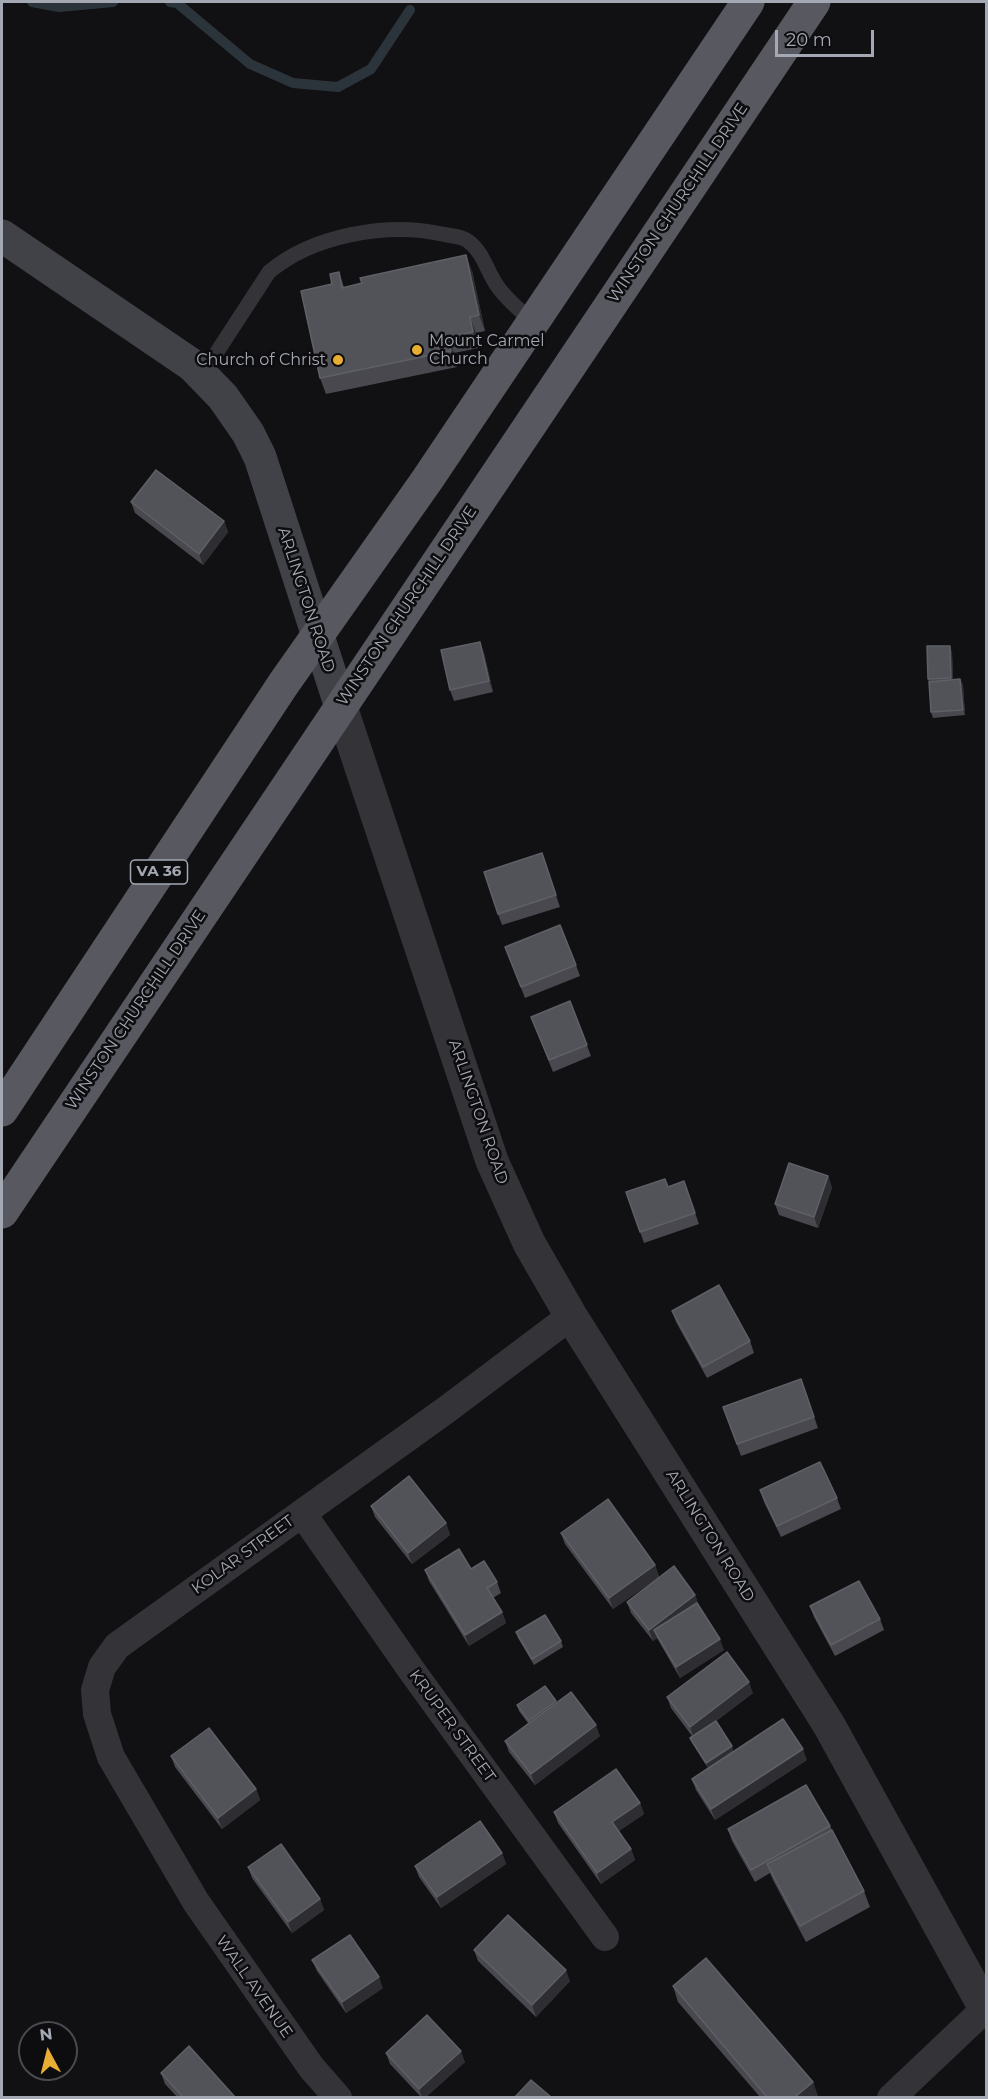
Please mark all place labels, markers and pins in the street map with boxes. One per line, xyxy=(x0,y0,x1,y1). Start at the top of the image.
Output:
place label: Mount Carmel Church xyxy=(429,331,544,369)
marker: Mount Carmel Church xyxy=(410,343,424,357)
place label: Church of Christ xyxy=(196,350,326,370)
marker: Church of Christ xyxy=(331,353,345,367)

